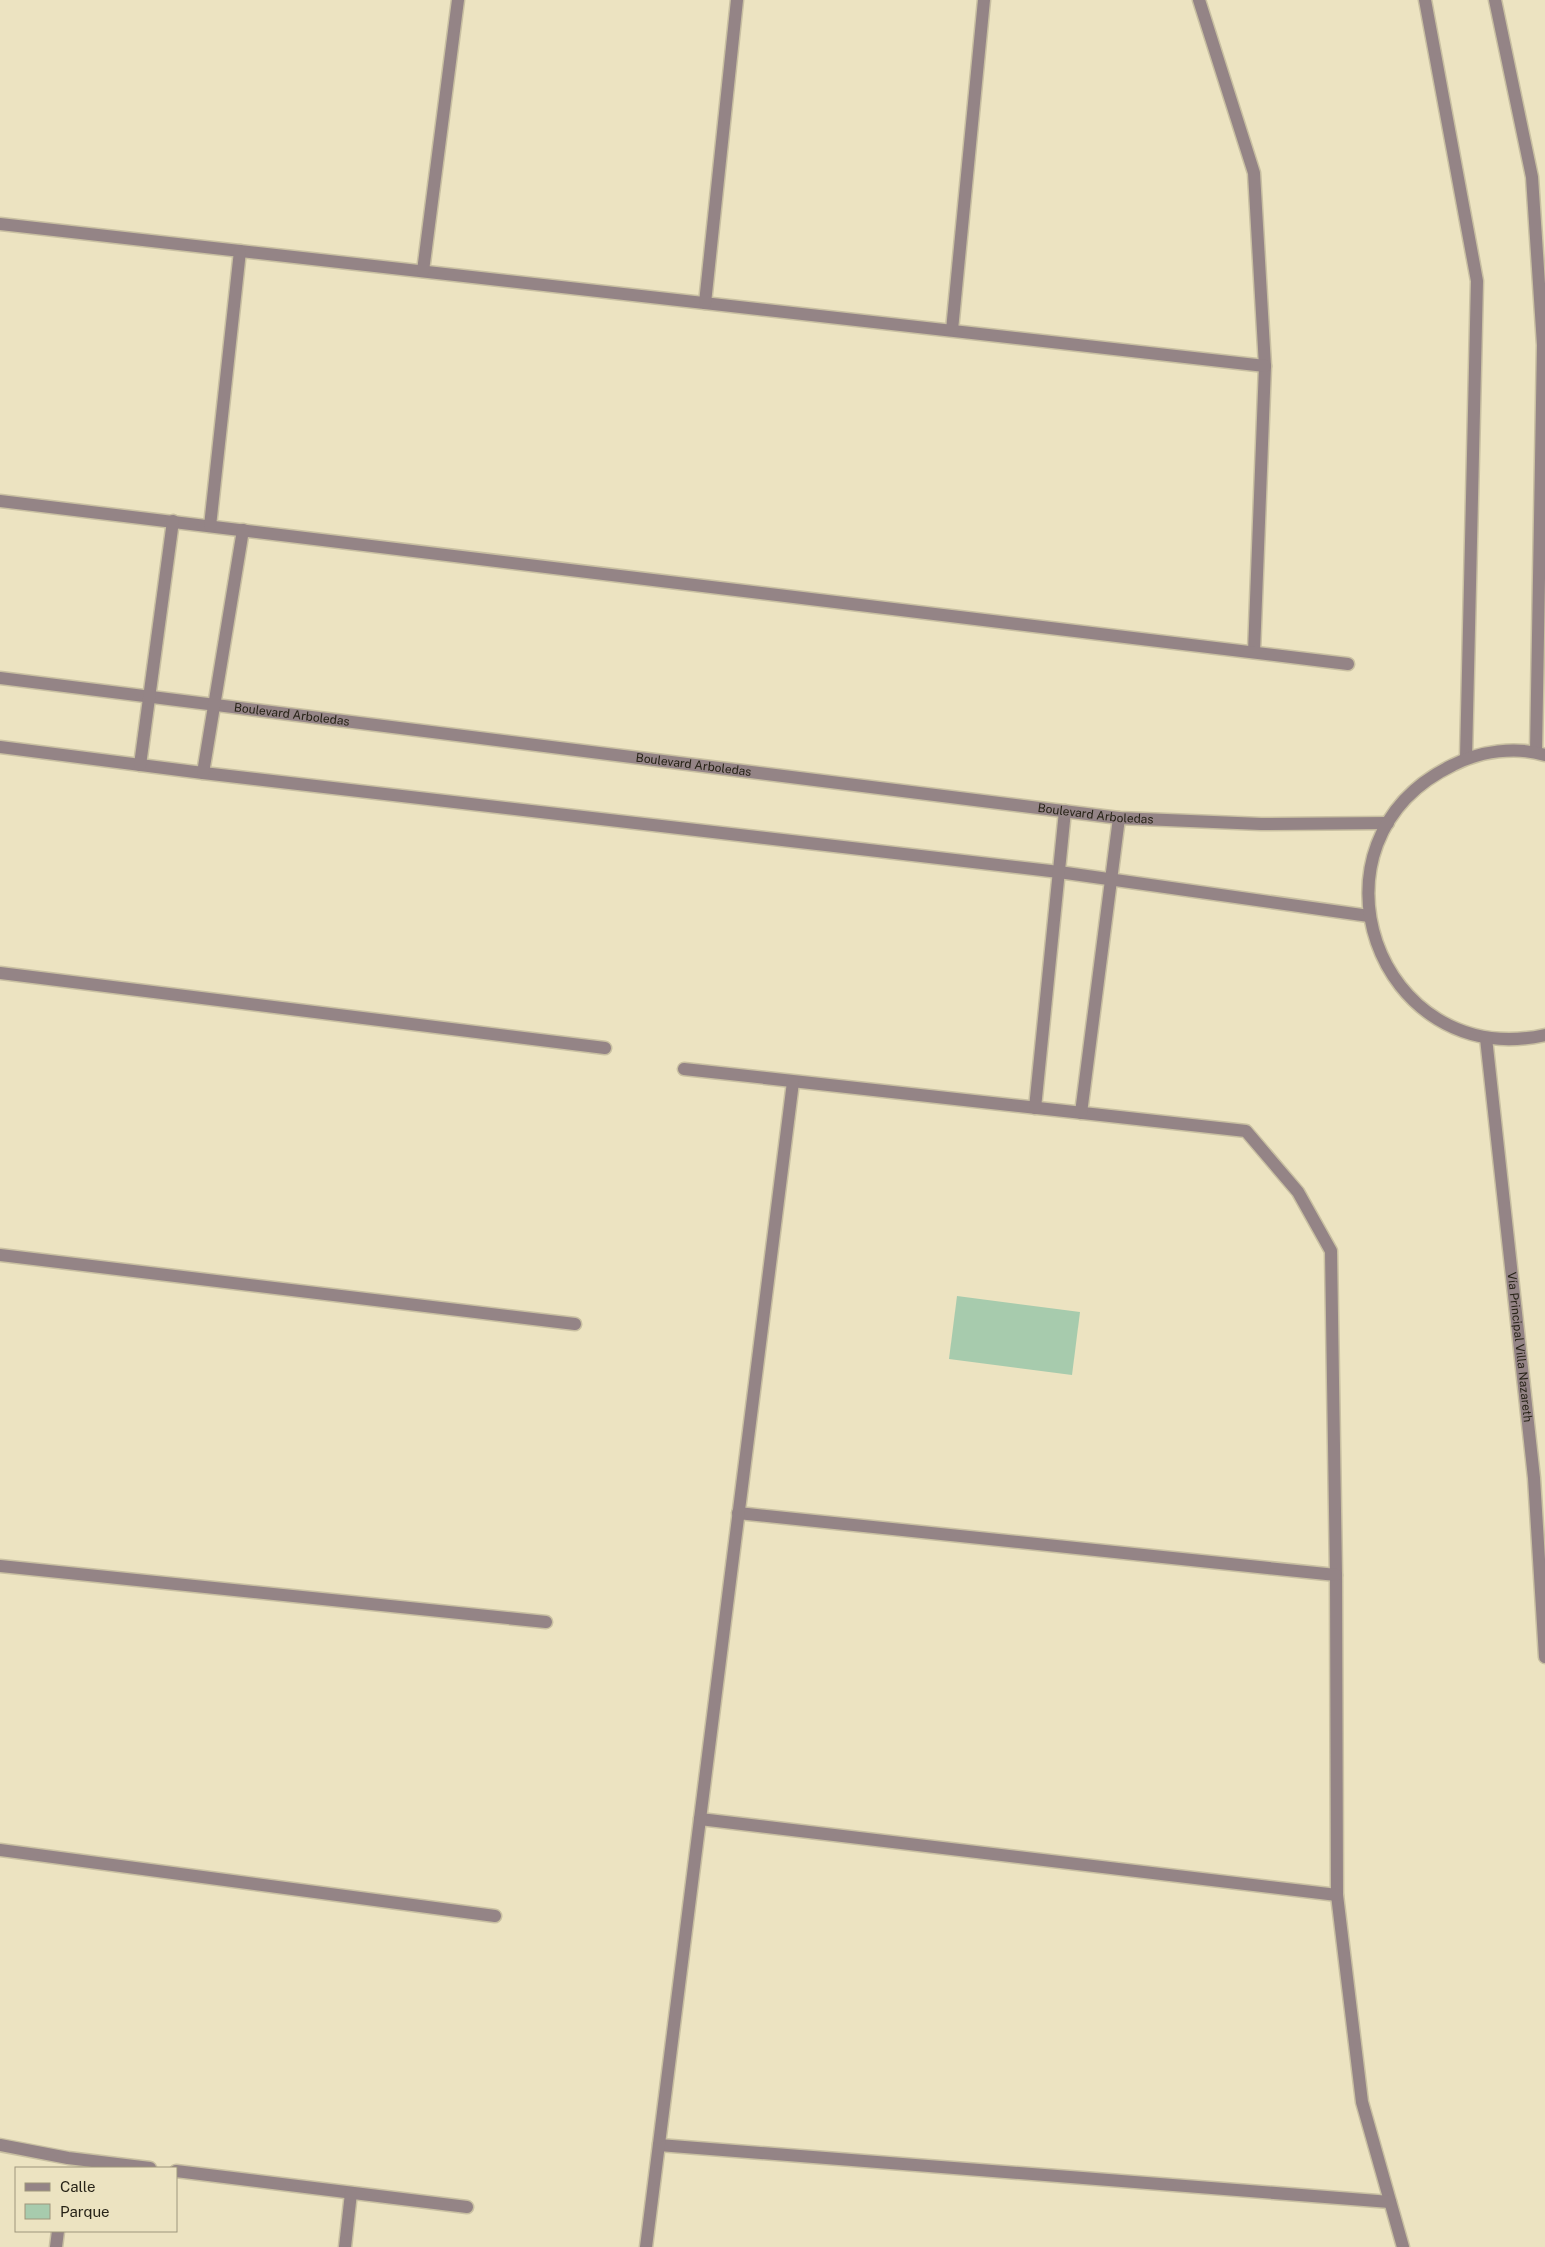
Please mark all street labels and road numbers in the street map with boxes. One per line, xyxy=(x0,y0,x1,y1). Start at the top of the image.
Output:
street label: Boulevard Arboledas xyxy=(233,700,350,729)
street label: Boulevard Arboledas xyxy=(635,751,752,779)
street label: Boulevard Arboledas xyxy=(1037,801,1154,826)
street label: Vía Principal Villa Nazareth xyxy=(1505,1271,1535,1423)

